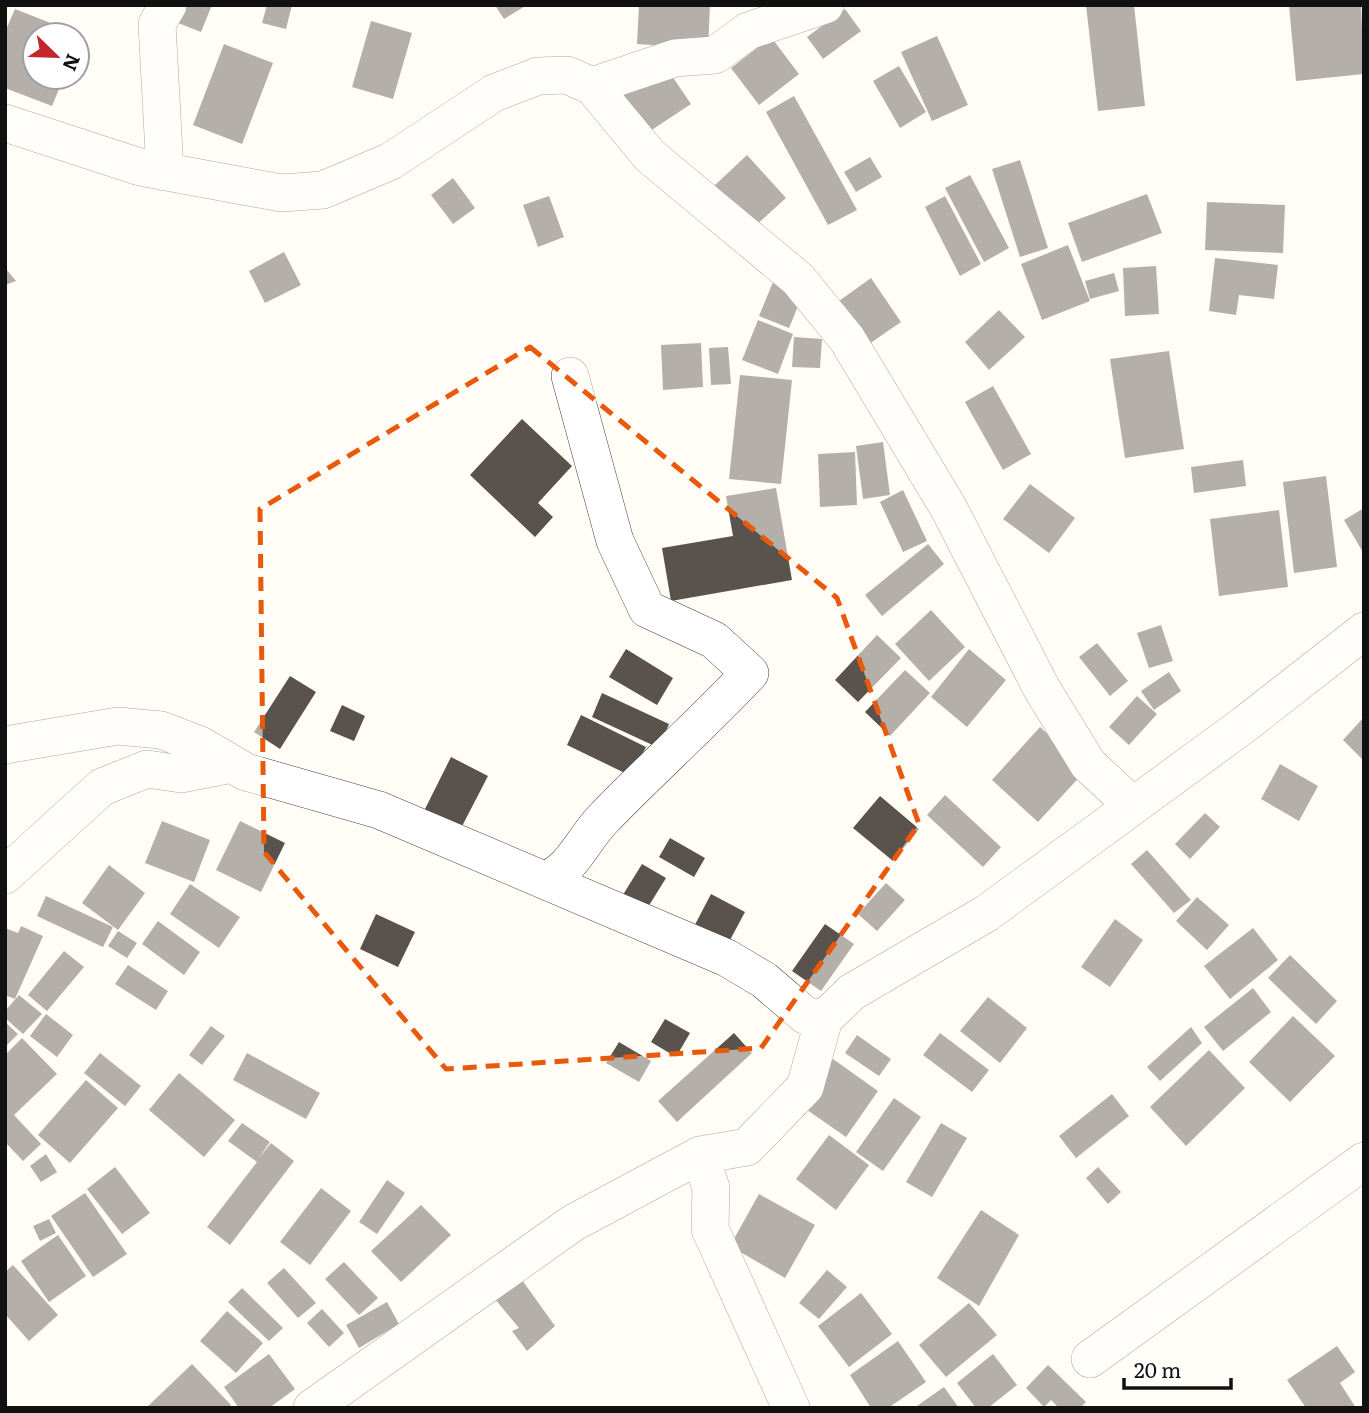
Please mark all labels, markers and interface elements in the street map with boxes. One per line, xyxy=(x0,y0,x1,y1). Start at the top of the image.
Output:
north arrow xyxy=(21,21,91,91)
text: N xyxy=(57,50,89,76)
scale bar xyxy=(1124,1346,1231,1390)
text: 20 m xyxy=(1134,1353,1181,1384)

